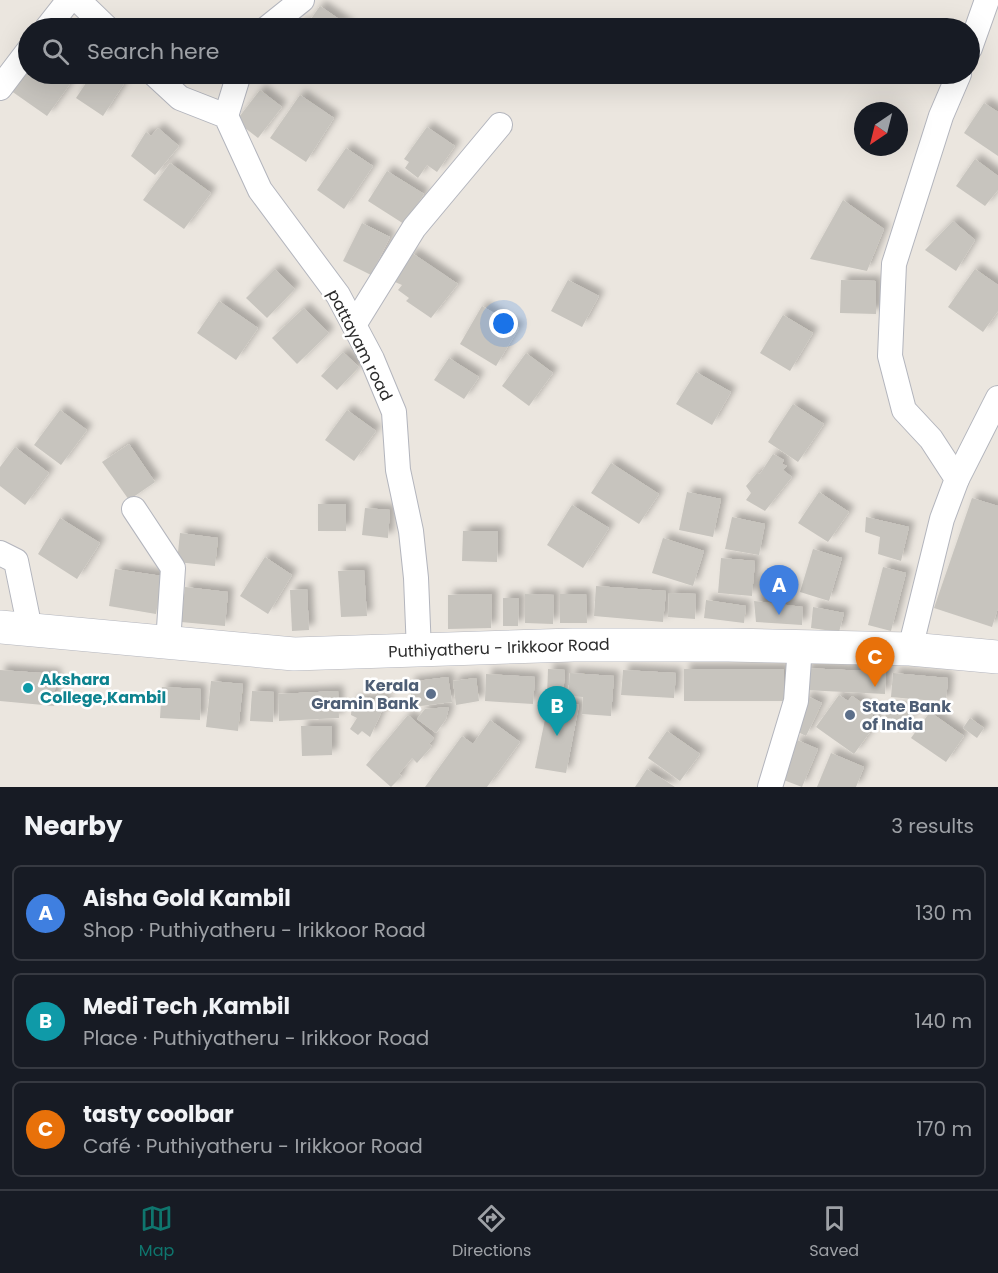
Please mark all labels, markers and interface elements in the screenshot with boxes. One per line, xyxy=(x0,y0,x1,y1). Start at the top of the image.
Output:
search box xyxy=(18,18,980,84)
icon: search xyxy=(39,35,72,68)
text: Search here xyxy=(87,36,220,67)
north arrow xyxy=(854,102,908,156)
street label: pattayam road xyxy=(322,285,398,405)
your location xyxy=(489,309,518,338)
pin: A xyxy=(760,566,798,615)
street label: Puthiyatheru - Irikkoor Road xyxy=(388,633,610,663)
pin: C xyxy=(856,638,894,687)
place label: Akshara College,Kambil xyxy=(40,668,166,709)
place label: Kerala Gramin Bank xyxy=(311,674,419,715)
marker: Akshara College,Kambil xyxy=(21,681,35,695)
pin: B xyxy=(538,686,576,736)
marker: Kerala Gramin Bank xyxy=(424,687,438,701)
place label: State Bank of India xyxy=(862,695,951,736)
marker: State Bank of India xyxy=(843,708,857,722)
text: Nearby xyxy=(24,808,122,844)
text: 3 results xyxy=(891,812,974,840)
text: Aisha Gold Kambil xyxy=(83,883,291,914)
text: A xyxy=(38,899,53,927)
text: 130 m xyxy=(915,899,972,927)
text: Shop · Puthiyatheru - Irikkoor Road xyxy=(83,916,426,944)
text: Medi Tech ,Kambil xyxy=(83,991,290,1022)
text: B xyxy=(39,1007,52,1035)
text: 140 m xyxy=(915,1007,972,1035)
text: Place · Puthiyatheru - Irikkoor Road xyxy=(83,1024,429,1052)
text: tasty coolbar xyxy=(83,1099,234,1130)
text: C xyxy=(38,1115,53,1143)
text: 170 m xyxy=(916,1115,972,1143)
text: Café · Puthiyatheru - Irikkoor Road xyxy=(83,1132,423,1160)
tab: Map xyxy=(139,1202,174,1263)
tab: Directions xyxy=(452,1202,531,1263)
tab: Saved xyxy=(809,1202,859,1263)

